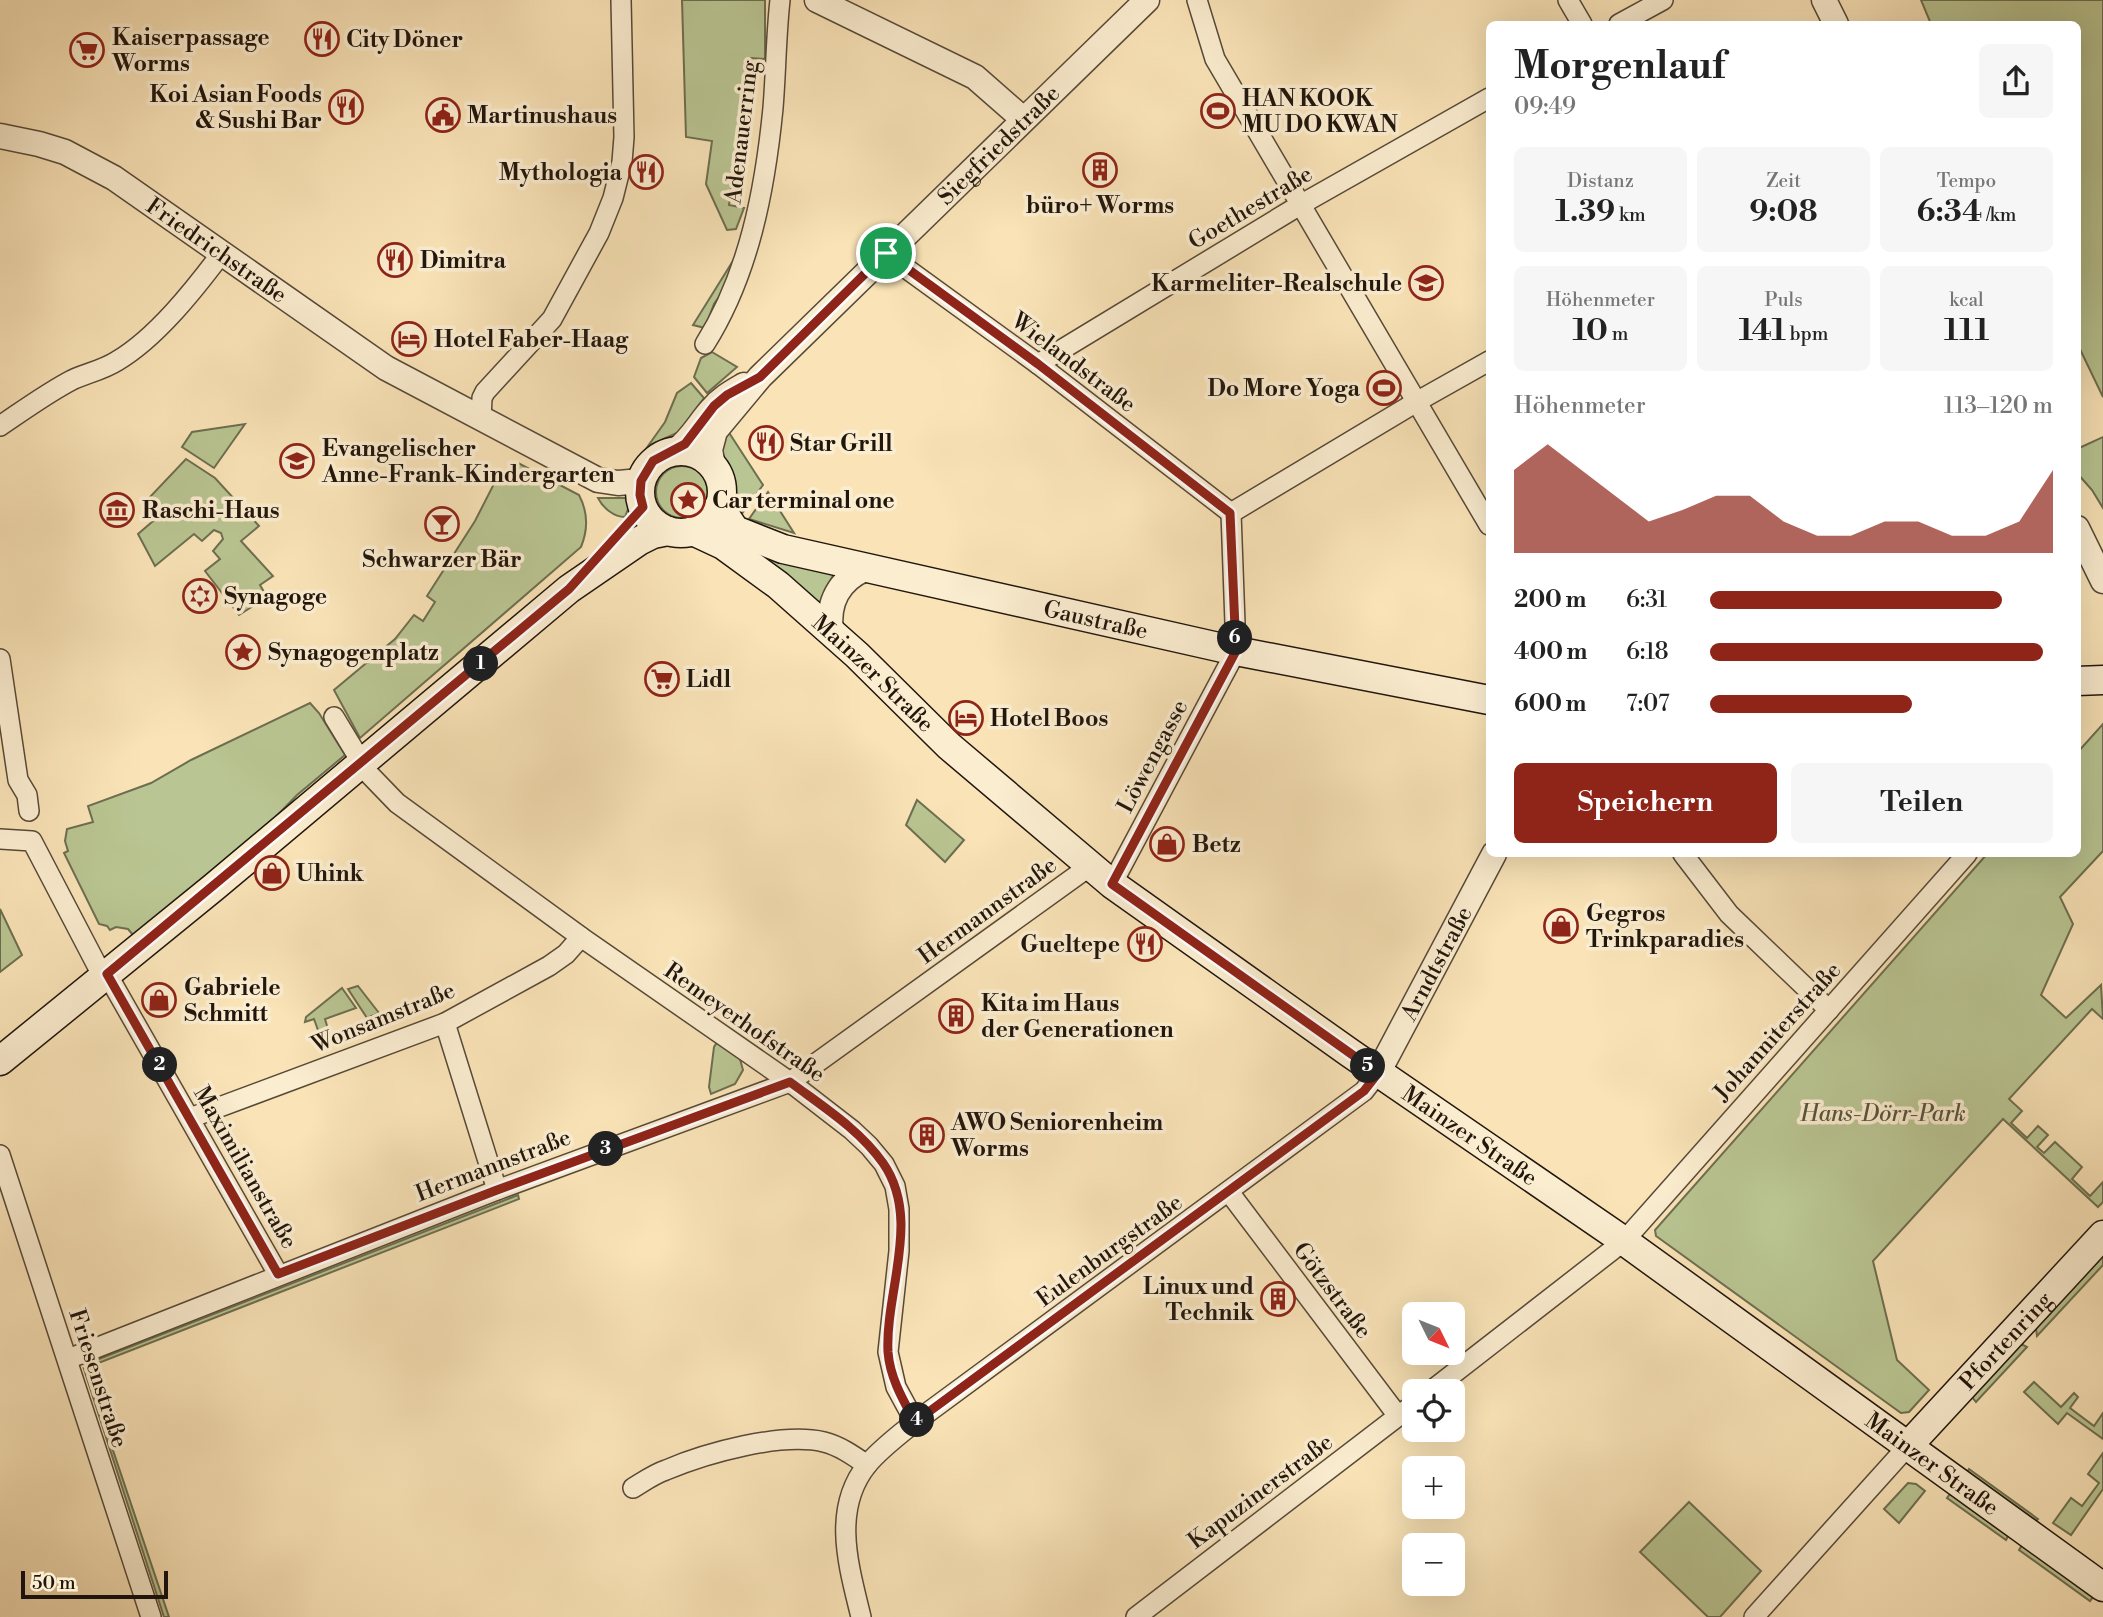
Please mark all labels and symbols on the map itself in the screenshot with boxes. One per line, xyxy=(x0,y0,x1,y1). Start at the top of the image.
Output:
restaurant icon: City Döner xyxy=(303,20,341,58)
place label: Kaiserpassage Worms xyxy=(111,24,270,78)
place label: City Döner xyxy=(346,26,463,54)
supermarket icon: Kaiserpassage Worms xyxy=(68,31,106,69)
street label: Adenauerring xyxy=(719,59,765,206)
street label: Siegfriedstraße xyxy=(932,80,1066,211)
place label: Koi Asian Foods & Sushi Bar xyxy=(149,81,322,135)
place label: HAN KOOK MU DO KWAN xyxy=(1242,85,1398,139)
restaurant icon: Koi Asian Foods & Sushi Bar xyxy=(327,88,365,126)
sports icon: HAN KOOK MU DO KWAN xyxy=(1199,92,1237,130)
public building icon: Martinushaus xyxy=(424,96,462,134)
place label: Martinushaus xyxy=(467,102,617,130)
building icon: büro+ Worms xyxy=(1081,151,1119,189)
restaurant icon: Mythologia xyxy=(627,153,665,191)
place label: Mythologia xyxy=(499,159,623,187)
street label: Goethestraße xyxy=(1183,160,1318,256)
street label: Friedrichstraße xyxy=(141,192,292,309)
place label: büro+ Worms xyxy=(1026,192,1174,220)
pin xyxy=(856,223,916,283)
restaurant icon: Dimitra xyxy=(376,241,414,279)
place label: Dimitra xyxy=(420,247,507,275)
school or university icon: Karmeliter-Realschule xyxy=(1407,264,1445,302)
place label: Karmeliter-Realschule xyxy=(1151,270,1402,298)
street label: Wielandstraße xyxy=(1005,306,1141,419)
hotel icon: Hotel Faber-Haag xyxy=(390,320,428,358)
place label: Hotel Faber-Haag xyxy=(434,326,629,354)
sports icon: Do More Yoga xyxy=(1365,369,1403,407)
place label: Do More Yoga xyxy=(1207,375,1361,403)
restaurant icon: Star Grill xyxy=(747,424,785,462)
place label: Star Grill xyxy=(790,430,893,458)
place label: Evangelischer Anne-Frank-Kindergarten xyxy=(321,435,615,489)
school or university icon: Evangelischer Anne-Frank-Kindergarten xyxy=(278,442,316,480)
place icon: Car terminal one xyxy=(669,481,707,519)
place label: Car terminal one xyxy=(712,487,895,515)
museum icon: Raschi-Haus xyxy=(98,491,136,529)
place label: Raschi-Haus xyxy=(142,497,280,525)
bar icon: Schwarzer Bär xyxy=(423,505,461,543)
place label: Schwarzer Bär xyxy=(362,546,522,574)
synagogue icon: Synagoge xyxy=(181,577,219,615)
place label: Synagoge xyxy=(224,583,327,611)
street label: Gaustraße xyxy=(1041,595,1150,646)
street label: Mainzer Straße xyxy=(806,609,940,738)
pin: 6 xyxy=(1218,620,1252,656)
place icon: Synagogenplatz xyxy=(224,633,262,671)
place label: Synagogenplatz xyxy=(268,639,439,667)
pin: 1 xyxy=(463,646,498,682)
supermarket icon: Lidl xyxy=(643,660,681,698)
place label: Lidl xyxy=(686,666,732,694)
street label: Löwengasse xyxy=(1111,695,1194,818)
hotel icon: Hotel Boos xyxy=(947,699,985,737)
place label: Hotel Boos xyxy=(990,705,1108,733)
shop icon: Betz xyxy=(1148,825,1186,863)
place label: Betz xyxy=(1192,831,1241,859)
street label: Hermannstraße xyxy=(913,851,1062,970)
shop icon: Uhink xyxy=(253,854,291,892)
place label: Uhink xyxy=(296,860,364,888)
place label: Gegros Trinkparadies xyxy=(1586,900,1744,954)
street label: Arndtstraße xyxy=(1395,902,1479,1027)
shop icon: Gegros Trinkparadies xyxy=(1542,907,1580,945)
restaurant icon: Gueltepe xyxy=(1126,925,1164,963)
place label: Gueltepe xyxy=(1020,931,1120,959)
street label: Remeyerhofstraße xyxy=(659,957,830,1089)
street label: Johanniterstraße xyxy=(1708,957,1847,1107)
place label: Gabriele Schmitt xyxy=(184,974,281,1028)
street label: Wonsamstraße xyxy=(307,976,459,1060)
shop icon: Gabriele Schmitt xyxy=(140,981,178,1019)
place label: Kita im Haus der Generationen xyxy=(981,990,1174,1044)
building icon: Kita im Haus der Generationen xyxy=(937,997,975,1035)
pin: 2 xyxy=(142,1048,178,1082)
pin: 5 xyxy=(1350,1048,1386,1084)
street label: Mainzer Straße xyxy=(1396,1080,1542,1192)
street label: Maximilianstraße xyxy=(187,1081,303,1254)
park label: Hans-Dörr-Park xyxy=(1799,1100,1966,1128)
place label: AWO Seniorenheim Worms xyxy=(950,1109,1163,1163)
building icon: AWO Seniorenheim Worms xyxy=(908,1116,946,1154)
street label: Hermannstraße xyxy=(412,1123,575,1208)
pin: 3 xyxy=(588,1132,624,1166)
street label: Eulenburgstraße xyxy=(1031,1189,1188,1313)
street label: Götzstraße xyxy=(1287,1237,1377,1344)
place label: Linux und Technik xyxy=(1143,1273,1255,1327)
building icon: Linux und Technik xyxy=(1259,1280,1297,1318)
street label: Pfortenring xyxy=(1954,1286,2059,1396)
north arrow xyxy=(1402,1302,1465,1365)
street label: Friesenstraße xyxy=(62,1305,134,1451)
pin: 4 xyxy=(900,1402,934,1438)
street label: Mainzer Straße xyxy=(1859,1407,2004,1522)
street label: Kapuzinerstraße xyxy=(1183,1428,1339,1555)
scale bar xyxy=(21,1568,168,1600)

